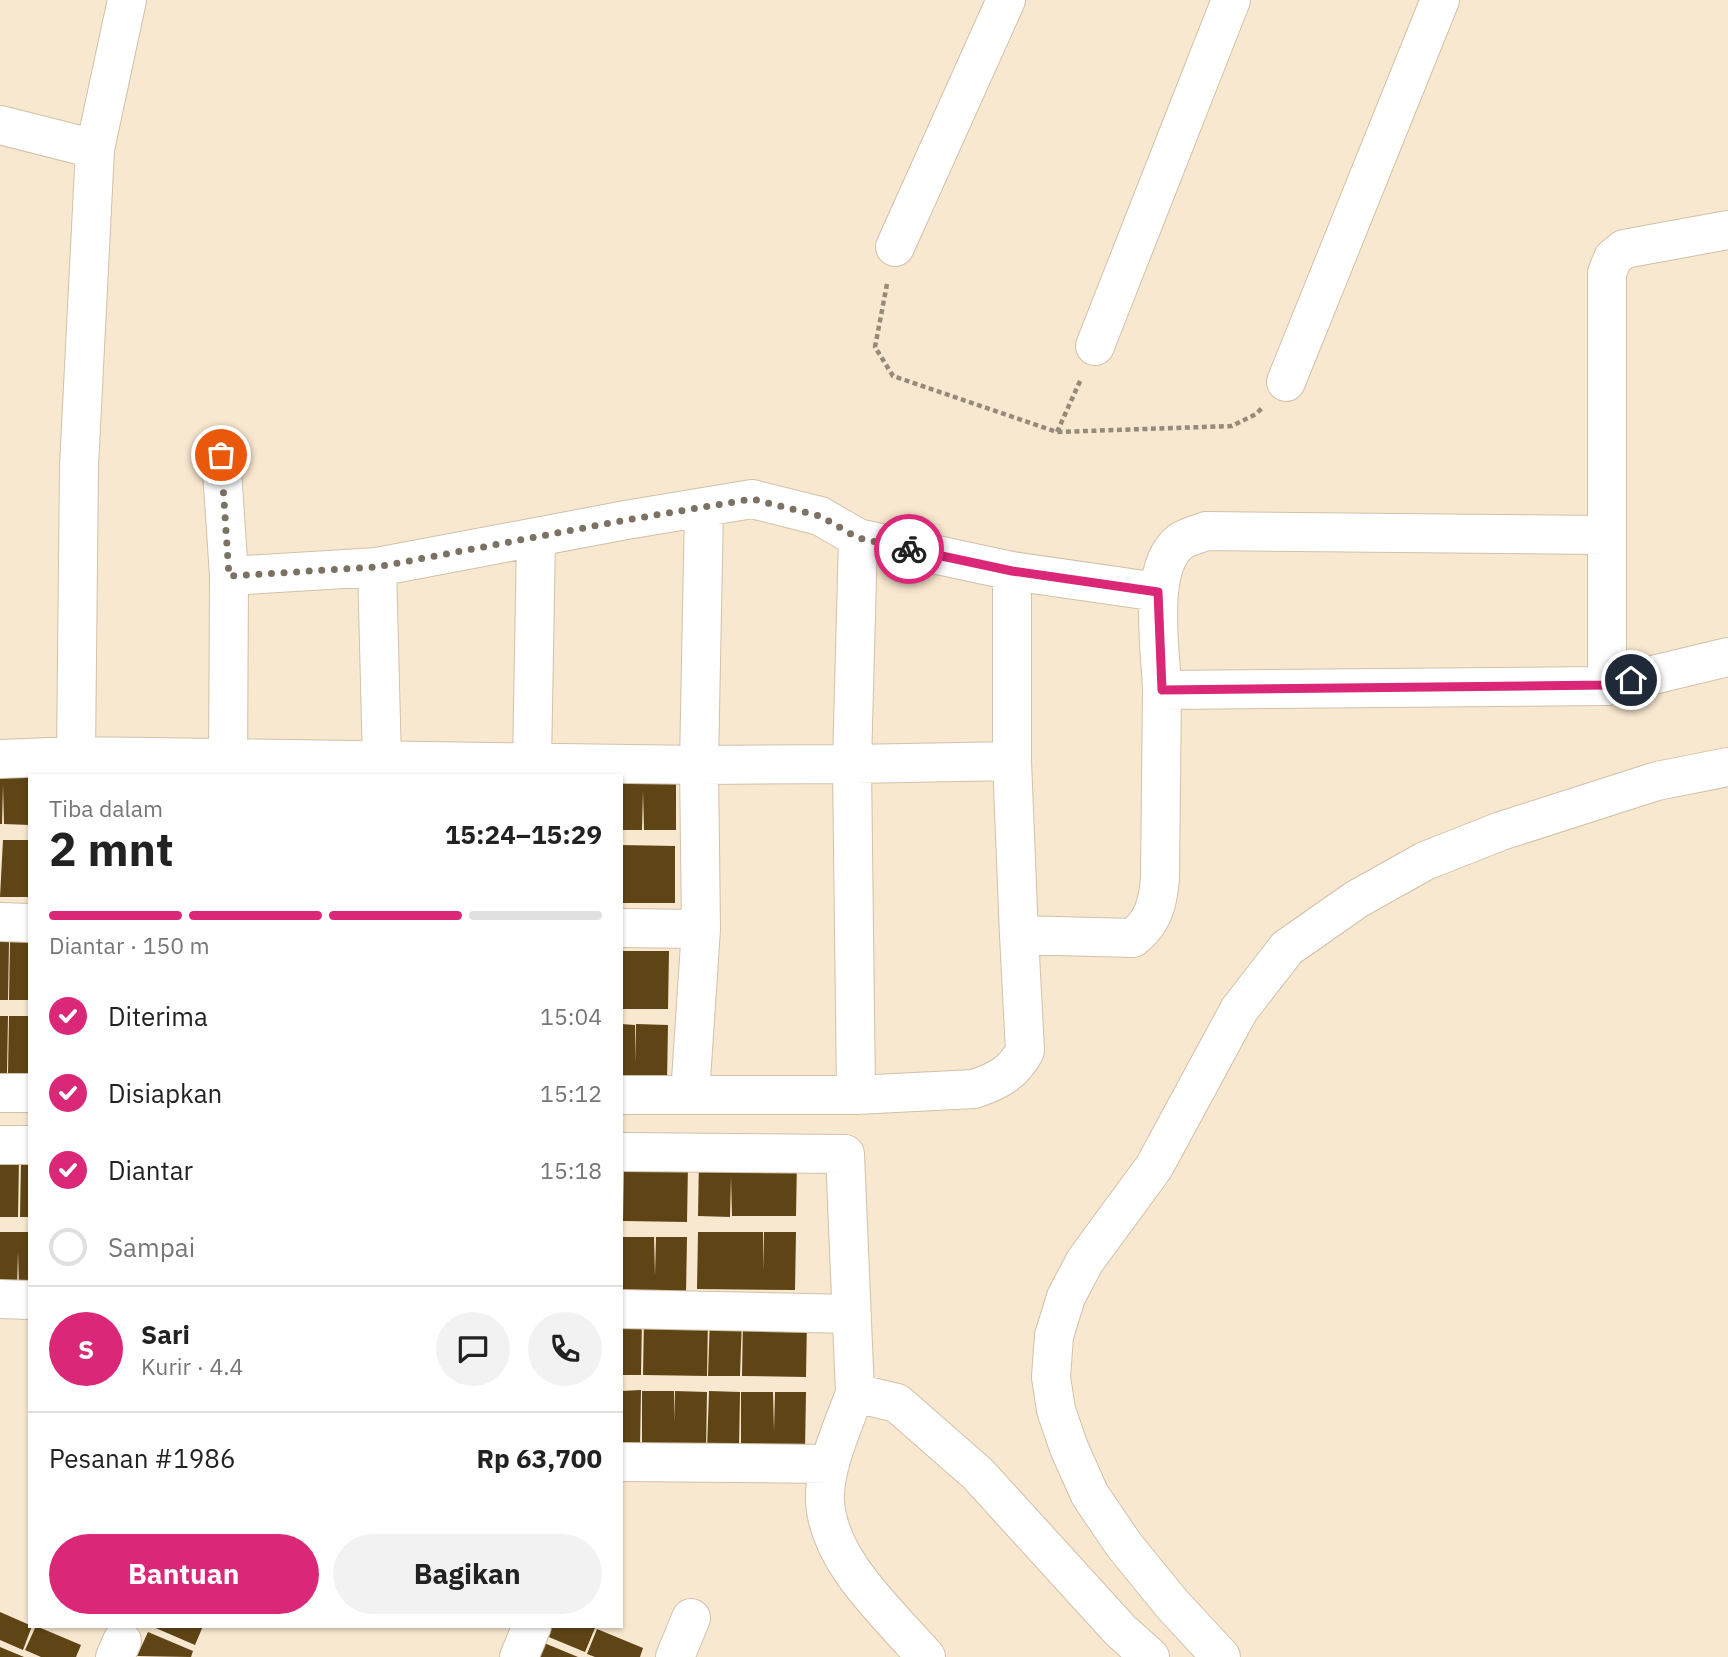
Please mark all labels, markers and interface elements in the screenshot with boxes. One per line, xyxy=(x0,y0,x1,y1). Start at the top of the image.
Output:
pin xyxy=(191,425,251,485)
icon: bag xyxy=(202,436,240,474)
courier xyxy=(874,514,944,584)
icon: bike xyxy=(890,530,928,568)
pin xyxy=(1601,650,1661,710)
icon: home xyxy=(1612,661,1650,699)
text: Tiba dalam xyxy=(49,793,163,823)
text: 15:24–15:29 xyxy=(445,817,602,851)
text: 2 mnt xyxy=(49,819,174,879)
text: Diantar · 150 m xyxy=(49,930,210,960)
icon: check xyxy=(49,997,87,1035)
text: Diterima xyxy=(108,999,208,1033)
text: 15:04 xyxy=(540,1001,602,1031)
icon: check xyxy=(49,1074,87,1112)
text: Disiapkan xyxy=(108,1076,222,1110)
text: 15:12 xyxy=(540,1078,602,1108)
icon: check xyxy=(49,1151,87,1189)
text: Diantar xyxy=(108,1153,193,1187)
text: 15:18 xyxy=(540,1155,602,1185)
text: Sampai xyxy=(108,1230,195,1264)
button: chat xyxy=(436,1312,510,1386)
button: phone xyxy=(528,1312,602,1386)
text: Sari xyxy=(141,1317,190,1351)
text: S xyxy=(78,1332,94,1366)
text: Kurir · 4.4 xyxy=(141,1351,243,1381)
text: Pesanan #1986 xyxy=(49,1441,236,1475)
text: Rp 63,700 xyxy=(476,1441,602,1475)
button: Bantuan xyxy=(49,1534,319,1614)
button: Bagikan xyxy=(333,1534,602,1614)

